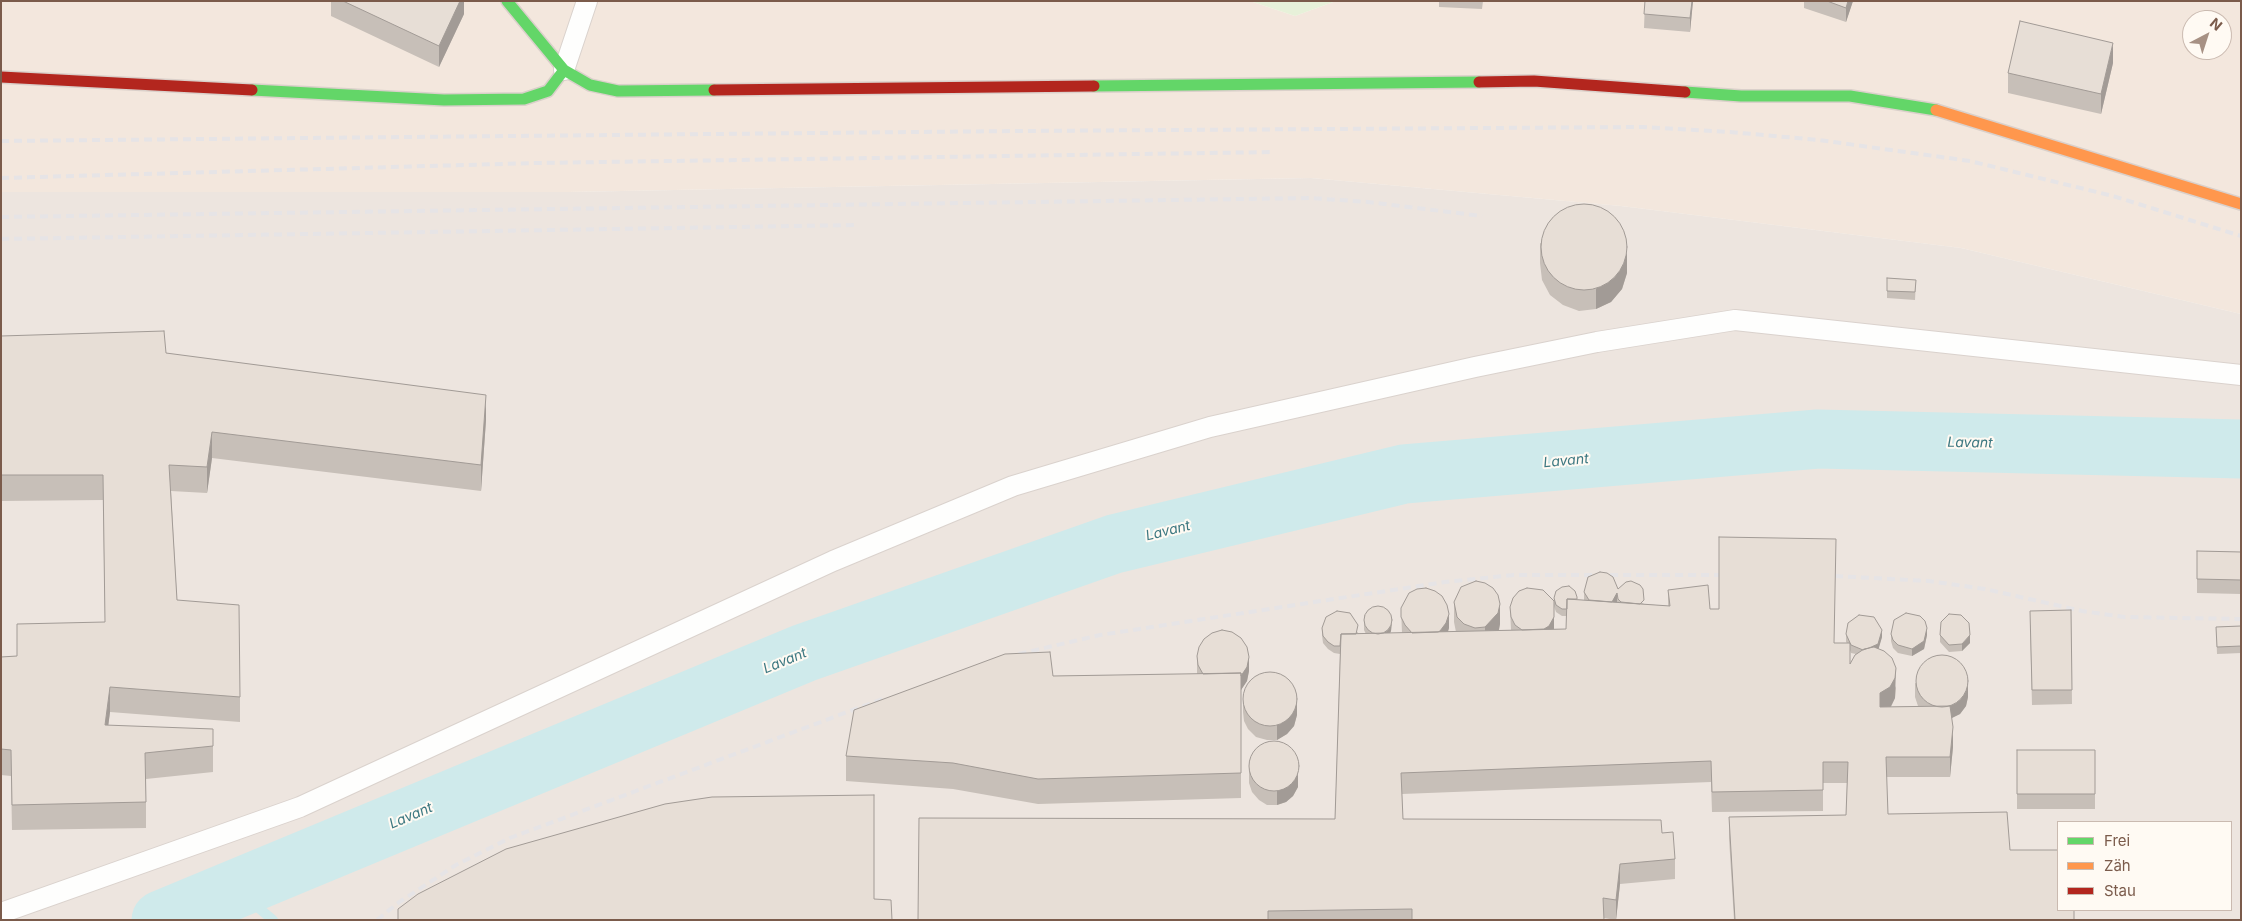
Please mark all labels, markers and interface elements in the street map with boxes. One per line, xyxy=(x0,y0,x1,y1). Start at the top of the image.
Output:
north arrow xyxy=(2182,10,2232,60)
text: N xyxy=(2207,14,2226,34)
water label: Lavant xyxy=(1947,434,1993,452)
water label: Lavant xyxy=(1543,451,1589,471)
water label: Lavant xyxy=(1144,517,1192,545)
water label: Lavant xyxy=(761,645,809,677)
water label: Lavant xyxy=(387,799,435,833)
legend xyxy=(2057,821,2232,911)
text: Frei xyxy=(2104,831,2130,850)
text: Zäh xyxy=(2104,856,2131,875)
text: Stau xyxy=(2104,881,2136,900)

